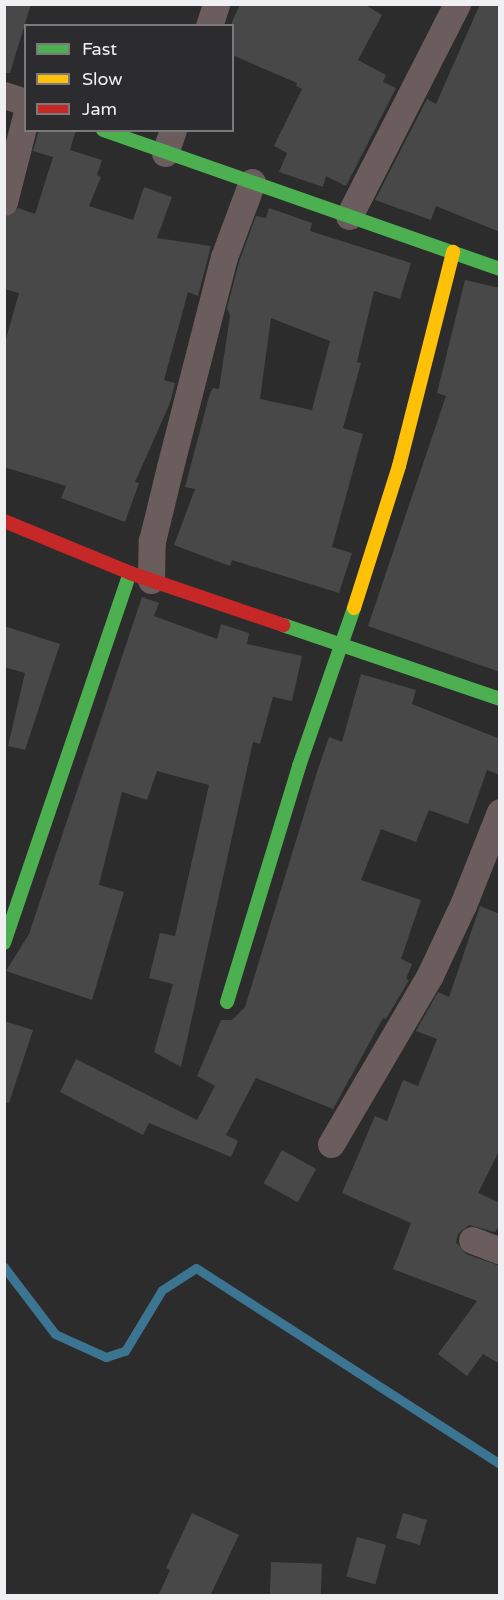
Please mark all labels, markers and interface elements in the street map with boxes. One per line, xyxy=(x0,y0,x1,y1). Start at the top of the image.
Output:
legend xyxy=(24,24,234,132)
text: Fast xyxy=(82,38,117,60)
text: Slow xyxy=(82,68,123,90)
text: Jam xyxy=(82,98,117,120)

